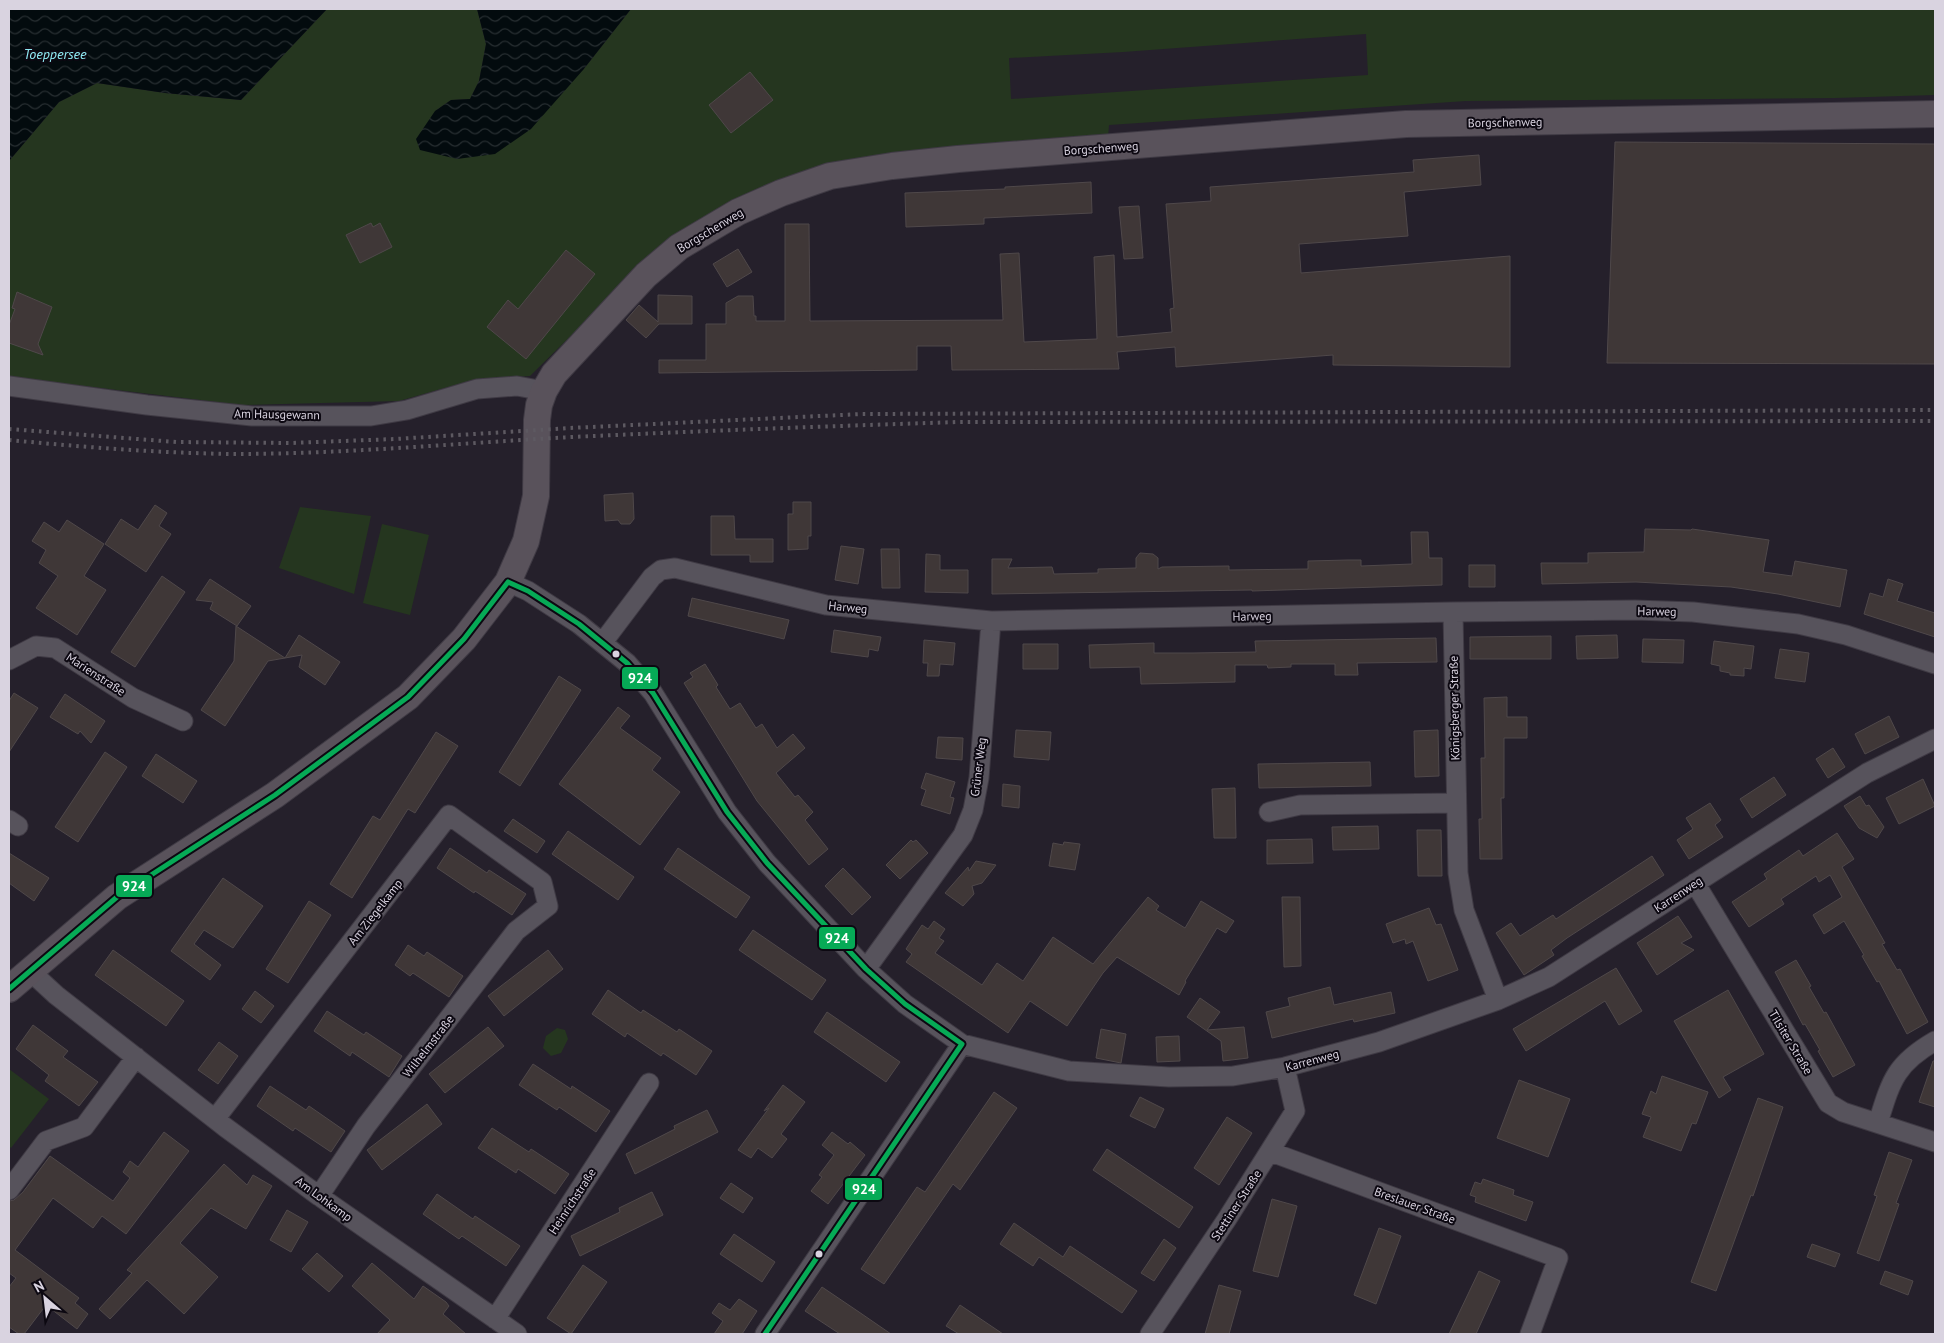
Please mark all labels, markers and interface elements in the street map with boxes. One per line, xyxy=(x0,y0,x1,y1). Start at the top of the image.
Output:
water label: Toeppersee xyxy=(23,45,87,63)
street label: Borgschenweg xyxy=(1467,114,1543,130)
street label: Borgschenweg xyxy=(1063,138,1139,158)
street label: Borgschenweg xyxy=(674,204,746,256)
street label: Am Hausgewann xyxy=(234,406,320,422)
street label: Harweg xyxy=(828,597,868,617)
street label: Harweg xyxy=(1637,603,1677,619)
street label: Harweg xyxy=(1232,608,1272,624)
street label: Marienstraße xyxy=(63,649,129,699)
unlabelled marker xyxy=(611,649,621,659)
street label: Königsberger Straße xyxy=(1446,656,1462,760)
line badge: 924 xyxy=(621,666,659,690)
text: 924 xyxy=(628,669,652,687)
street label: Grüner Weg xyxy=(967,737,989,797)
street label: Karrenweg xyxy=(1651,873,1705,915)
line badge: 924 xyxy=(115,874,153,898)
street label: Am Ziegelkamp xyxy=(345,876,405,948)
text: 924 xyxy=(122,877,146,895)
line badge: 924 xyxy=(818,926,856,950)
text: 924 xyxy=(825,929,849,947)
street label: Tilsiter Straße xyxy=(1766,1007,1816,1077)
street label: Wilhelmstraße xyxy=(399,1012,457,1080)
street label: Karrenweg xyxy=(1284,1046,1340,1074)
street label: Heinrichstraße xyxy=(545,1165,599,1237)
street label: Stettiner Straße xyxy=(1208,1167,1264,1243)
street label: Am Lohkamp xyxy=(293,1173,355,1225)
line badge: 924 xyxy=(844,1177,883,1201)
text: 924 xyxy=(852,1180,876,1198)
street label: Breslauer Straße xyxy=(1372,1183,1458,1227)
unlabelled marker xyxy=(814,1249,824,1259)
north arrow xyxy=(20,1273,70,1323)
text: N xyxy=(31,1276,47,1297)

